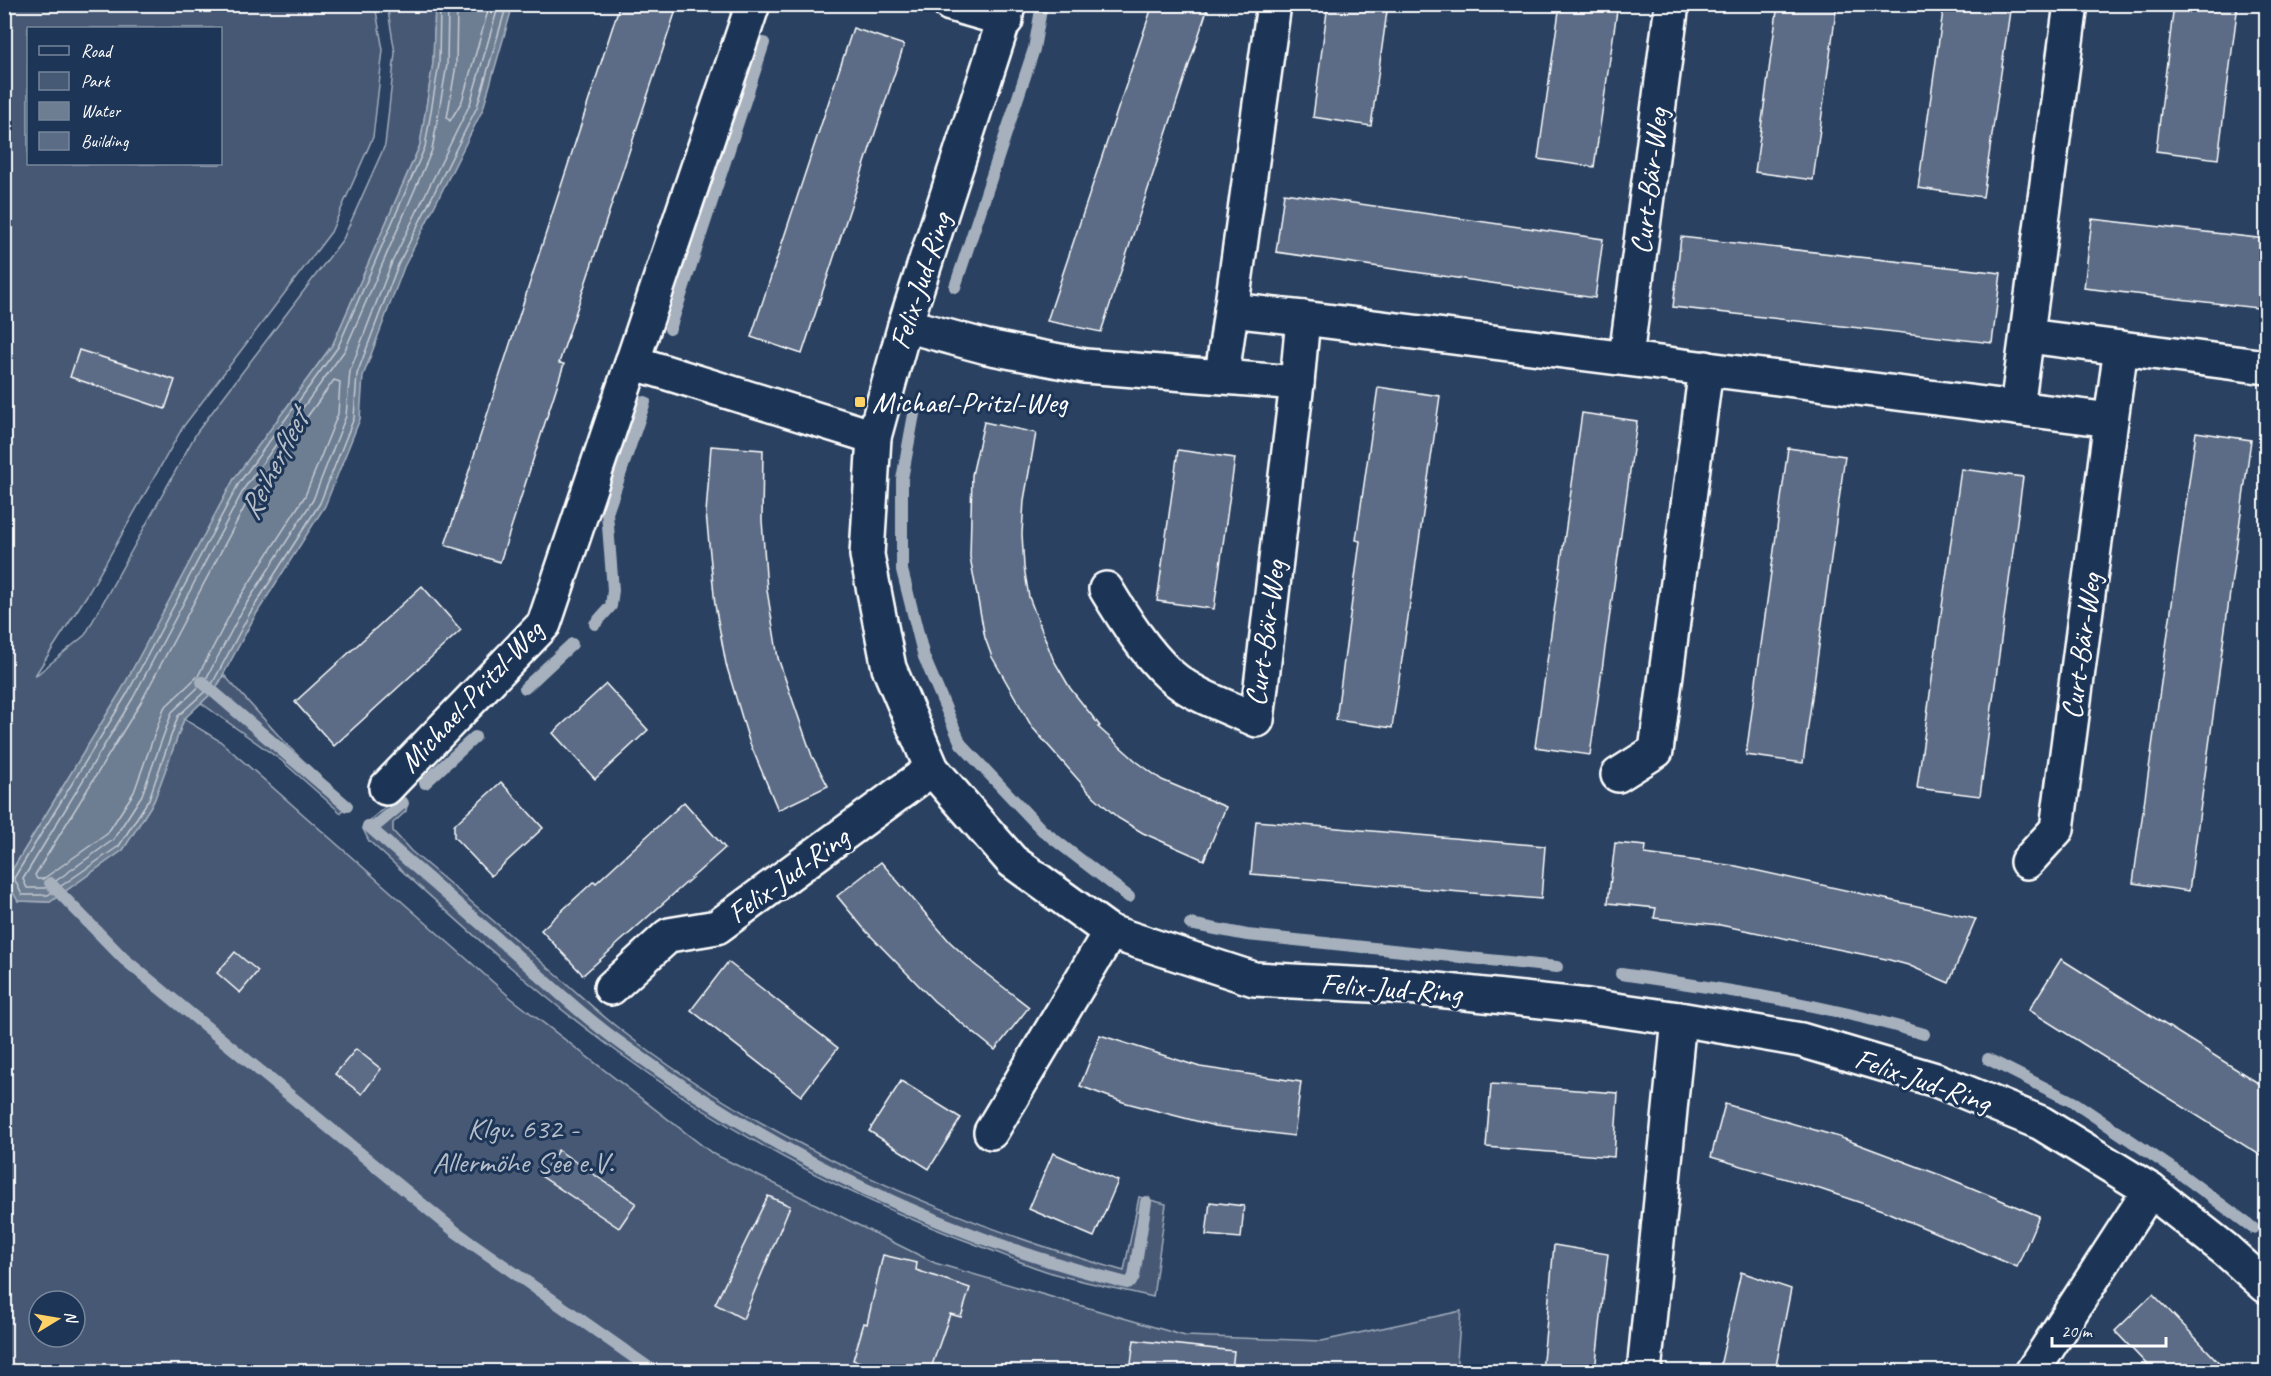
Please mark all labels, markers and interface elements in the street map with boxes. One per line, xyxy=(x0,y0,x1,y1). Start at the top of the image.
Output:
legend xyxy=(27,27,222,165)
text: Road xyxy=(81,40,114,62)
text: Park xyxy=(81,70,111,92)
text: Water xyxy=(81,100,122,122)
street label: Curt-Bär-Weg xyxy=(1621,104,1677,256)
text: Building xyxy=(81,130,130,152)
street label: Felix-Jud-Ring xyxy=(880,206,961,354)
place label: Michael-Pritzl-Weg xyxy=(872,383,1069,421)
marker: Michael-Pritzl-Weg xyxy=(853,395,867,409)
water label: Reiherfleet xyxy=(229,397,322,526)
street label: Curt-Bär-Weg xyxy=(1236,556,1294,708)
street label: Curt-Bär-Weg xyxy=(2052,569,2110,721)
street label: Michael-Pritzl-Weg xyxy=(390,611,552,780)
street label: Felix-Jud-Ring xyxy=(720,817,858,932)
street label: Felix-Jud-Ring xyxy=(1319,964,1465,1012)
street label: Felix-Jud-Ring xyxy=(1850,1039,1998,1122)
park label: Klgv. 632 - Allermöhe See e.V. xyxy=(432,1109,614,1181)
north arrow xyxy=(27,1289,87,1349)
text: N xyxy=(60,1310,82,1326)
scale bar xyxy=(2052,1310,2166,1348)
text: 20 m xyxy=(2061,1320,2094,1342)

